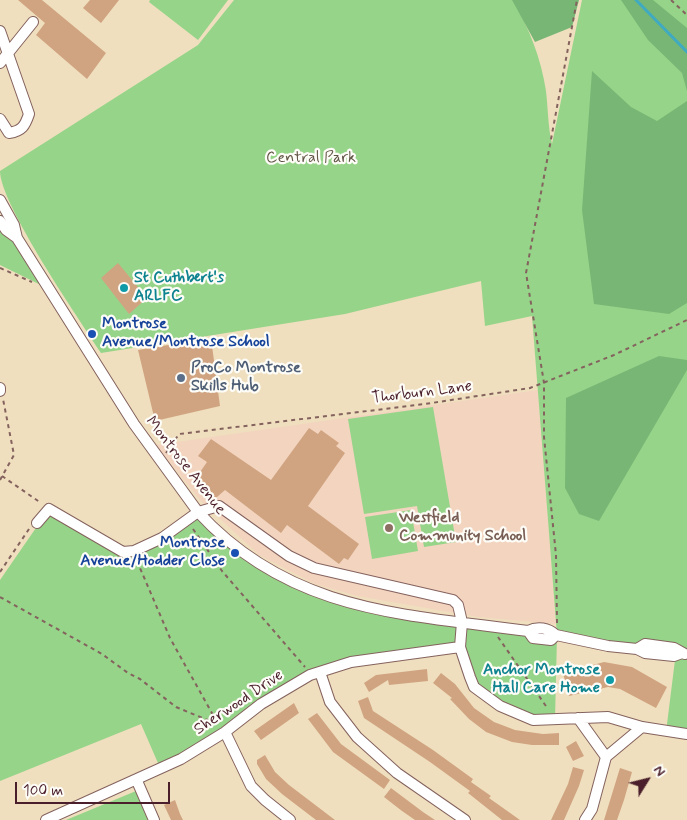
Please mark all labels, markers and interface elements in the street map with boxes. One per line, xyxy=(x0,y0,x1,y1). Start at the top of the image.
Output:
park label: Central Park xyxy=(266,149,356,169)
place label: St Cuthbert's ARLFC xyxy=(134,269,224,307)
marker: St Cuthbert's ARLFC xyxy=(118,282,130,294)
place label: Montrose Avenue/Montrose School xyxy=(102,315,270,353)
marker: Montrose Avenue/Montrose School xyxy=(86,328,98,340)
place label: ProCo Montrose Skills Hub xyxy=(191,359,301,397)
marker: ProCo Montrose Skills Hub xyxy=(175,372,187,384)
street label: Thorburn Lane xyxy=(371,377,473,409)
street label: Montrose Avenue xyxy=(141,413,229,519)
place label: Westfield Community School xyxy=(399,509,526,547)
marker: Westfield Community School xyxy=(383,522,395,534)
place label: Montrose Avenue/Hodder Close xyxy=(80,534,225,572)
marker: Montrose Avenue/Hodder Close xyxy=(229,547,241,559)
place label: Anchor Montrose Hall Care Home xyxy=(483,661,600,699)
street label: Sherwood Drive xyxy=(191,666,287,740)
marker: Anchor Montrose Hall Care Home xyxy=(604,674,616,686)
north arrow xyxy=(622,755,672,805)
text: N xyxy=(649,762,669,780)
scale bar xyxy=(18,772,172,804)
text: 100 m xyxy=(23,781,63,801)

